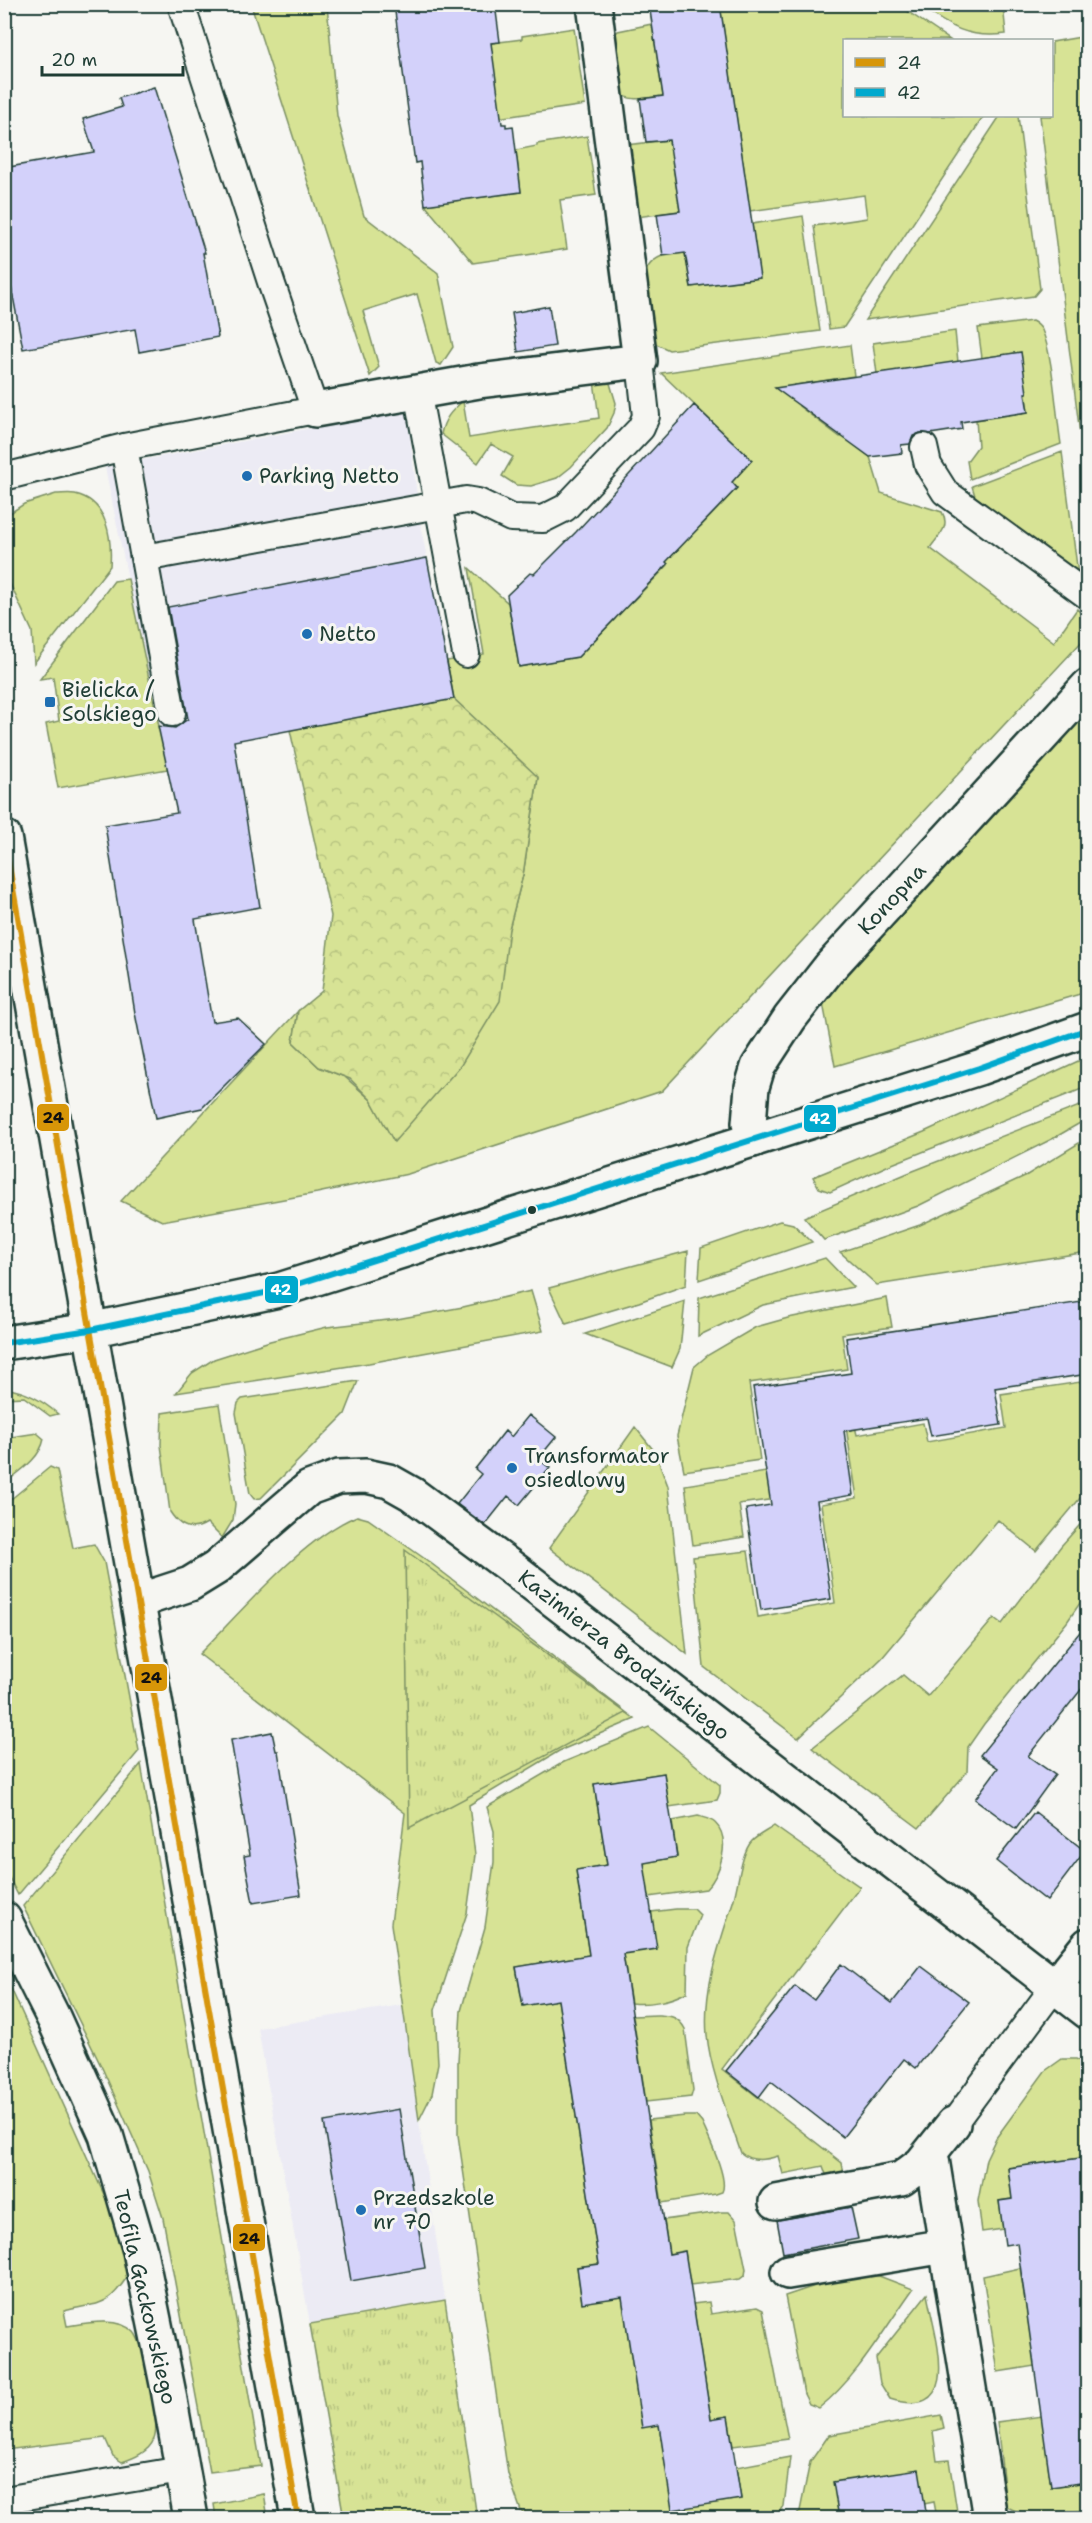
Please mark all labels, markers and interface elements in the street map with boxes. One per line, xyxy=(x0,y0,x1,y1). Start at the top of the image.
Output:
scale bar xyxy=(42,39,183,77)
legend xyxy=(843,39,1053,117)
text: 20 m xyxy=(51,48,97,72)
text: 24 xyxy=(897,51,921,75)
text: 42 xyxy=(897,81,921,105)
place label: Parking Netto xyxy=(259,462,399,490)
marker: Parking Netto xyxy=(240,469,254,483)
place label: Netto xyxy=(319,620,376,648)
marker: Netto xyxy=(300,627,314,641)
place label: Bielicka / Solskiego xyxy=(62,676,157,728)
marker: Bielicka / Solskiego xyxy=(43,695,57,709)
street label: Konopna xyxy=(852,857,932,941)
line badge: 24 xyxy=(36,1103,70,1132)
line badge: 42 xyxy=(803,1104,837,1133)
text: 24 xyxy=(42,1107,64,1128)
text: 42 xyxy=(809,1108,831,1129)
unlabelled marker xyxy=(526,1204,538,1216)
line badge: 42 xyxy=(264,1275,299,1304)
text: 42 xyxy=(270,1279,292,1300)
place label: Transformator osiedlowy xyxy=(524,1442,670,1494)
marker: Transformator osiedlowy xyxy=(505,1461,519,1475)
street label: Kazimierza Brodzińskiego xyxy=(512,1563,736,1747)
line badge: 24 xyxy=(134,1663,168,1692)
text: 24 xyxy=(140,1667,162,1688)
place label: Przedszkole nr 70 xyxy=(373,2184,495,2236)
street label: Teofila Gackowskiego xyxy=(107,2187,183,2407)
marker: Przedszkole nr 70 xyxy=(354,2203,368,2217)
line badge: 24 xyxy=(232,2223,266,2252)
text: 24 xyxy=(238,2228,260,2249)

